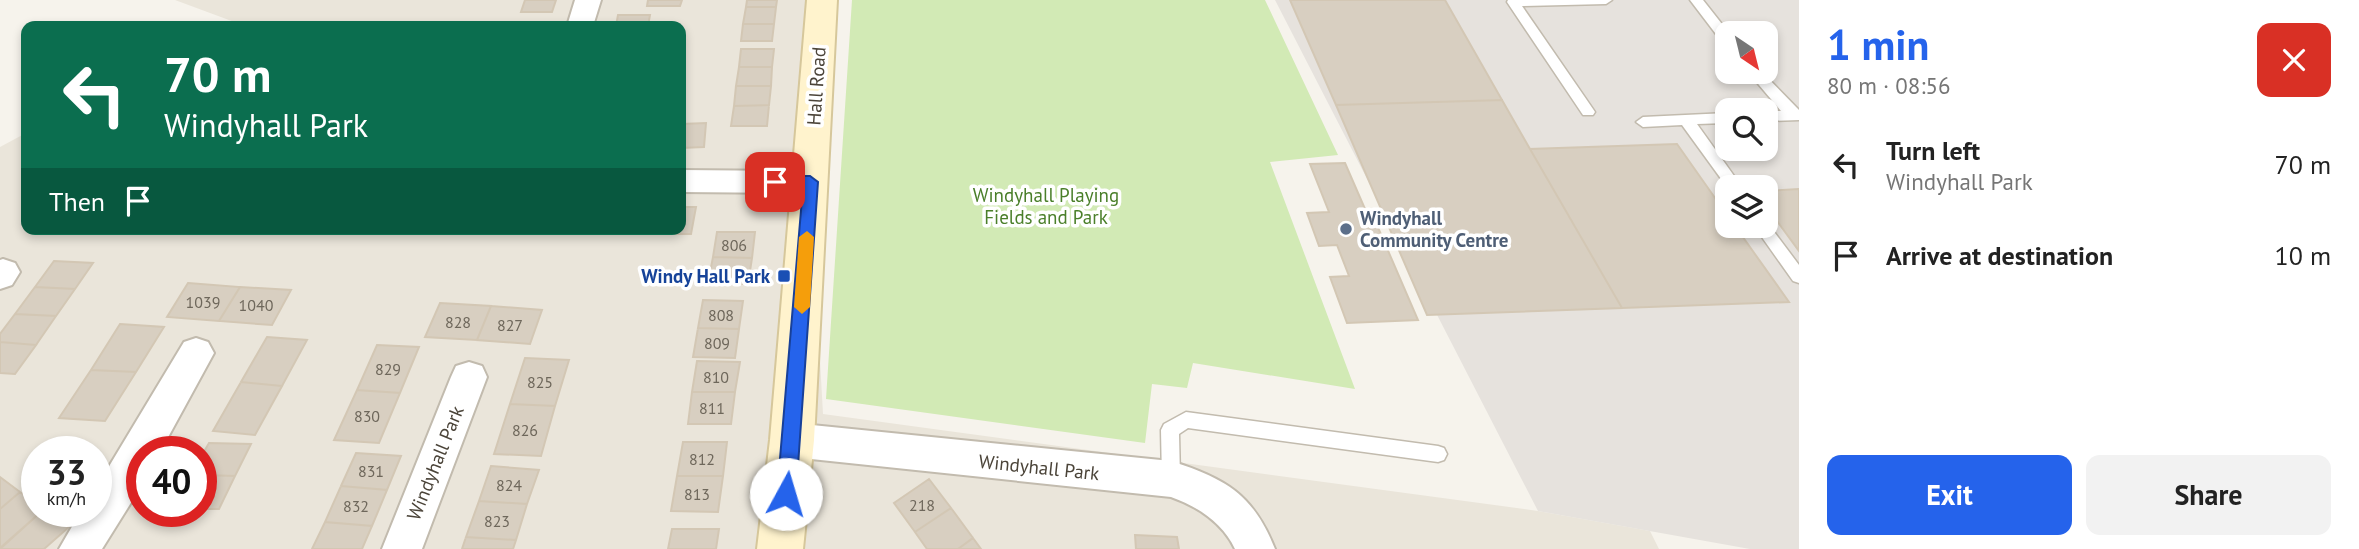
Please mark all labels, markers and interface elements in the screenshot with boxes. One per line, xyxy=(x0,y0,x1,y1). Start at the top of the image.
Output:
text: 1 min xyxy=(1827,17,1929,72)
north arrow xyxy=(1715,21,1778,84)
map controls xyxy=(1715,21,1778,238)
button: close xyxy=(2257,23,2331,97)
text: 70 m xyxy=(164,42,271,106)
street label: Hall Road xyxy=(801,46,831,126)
icon: left xyxy=(49,49,140,140)
text: 80 m · 08:56 xyxy=(1827,71,1951,100)
button: search xyxy=(1715,98,1778,161)
text: Windyhall Park xyxy=(164,104,368,146)
text: Turn left xyxy=(1886,134,1980,167)
icon: left xyxy=(1827,146,1865,184)
text: 70 m xyxy=(2275,148,2331,181)
pin xyxy=(745,152,805,212)
icon: arrive xyxy=(756,163,794,201)
text: Windyhall Park xyxy=(1886,167,2033,196)
button: layers xyxy=(1715,175,1778,238)
icon: arrive xyxy=(119,182,157,220)
park label: Windyhall Playing Fields and Park xyxy=(973,183,1119,229)
text: Then xyxy=(49,185,105,218)
place label: Windyhall Community Centre xyxy=(1360,206,1508,252)
marker: Windyhall Community Centre xyxy=(1338,221,1354,237)
house number: 806 xyxy=(721,235,747,255)
icon: arrive xyxy=(1827,237,1865,275)
text: Arrive at destination xyxy=(1886,239,2113,272)
text: 10 m xyxy=(2275,239,2331,272)
place label: Windy Hall Park xyxy=(641,264,771,288)
marker: Windy Hall Park xyxy=(776,268,792,284)
house number: 1039 xyxy=(186,292,220,312)
house number: 1040 xyxy=(239,295,274,315)
house number: 808 xyxy=(708,305,734,325)
house number: 828 xyxy=(445,312,471,332)
house number: 827 xyxy=(497,315,523,335)
house number: 809 xyxy=(704,333,730,353)
house number: 829 xyxy=(375,359,401,379)
house number: 810 xyxy=(703,367,729,387)
house number: 825 xyxy=(527,372,553,392)
house number: 811 xyxy=(699,398,725,418)
street label: Windyhall Park xyxy=(401,402,469,524)
house number: 830 xyxy=(354,406,380,426)
house number: 826 xyxy=(512,420,538,440)
speed limit sign: 40 xyxy=(126,436,217,527)
text: 33 xyxy=(47,449,86,495)
house number: 812 xyxy=(689,449,715,469)
street label: Windyhall Park xyxy=(977,449,1101,485)
button: Exit xyxy=(1827,455,2072,535)
button: Share xyxy=(2086,455,2331,535)
position arrow xyxy=(749,457,823,531)
house number: 831 xyxy=(358,461,384,481)
house number: 824 xyxy=(496,475,522,495)
house number: 813 xyxy=(684,484,710,504)
text: km/h xyxy=(47,487,86,510)
house number: 218 xyxy=(909,495,935,515)
house number: 832 xyxy=(343,496,369,516)
house number: 823 xyxy=(484,511,510,531)

